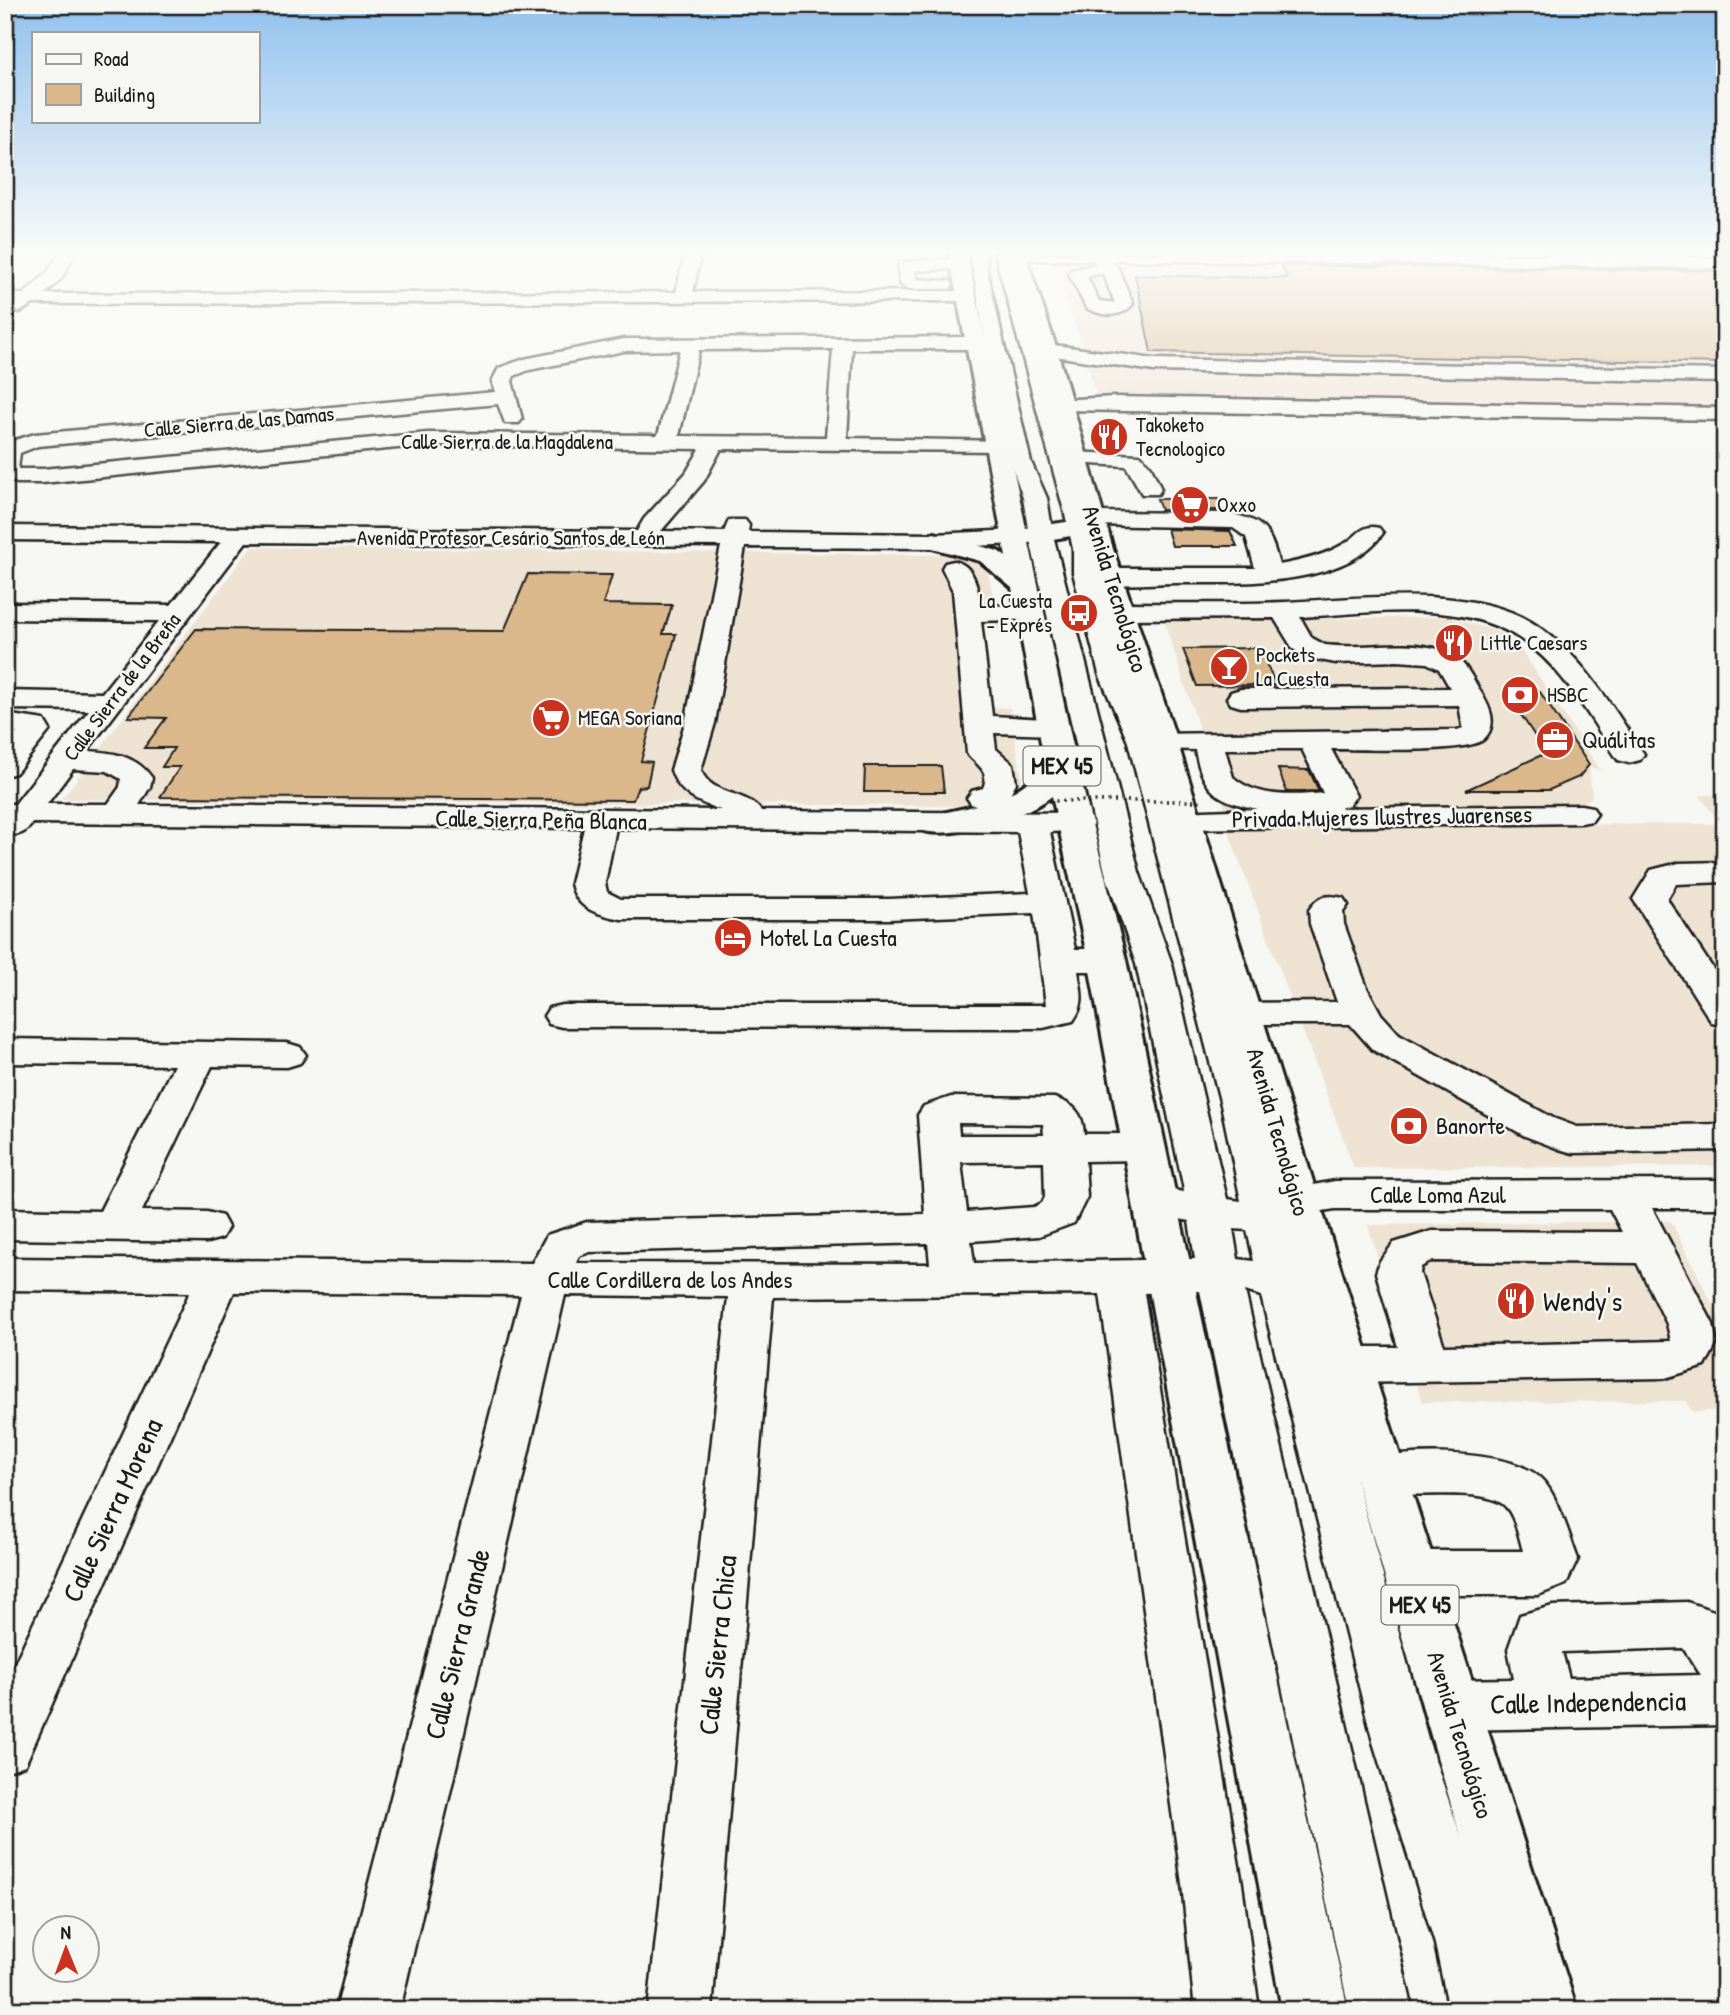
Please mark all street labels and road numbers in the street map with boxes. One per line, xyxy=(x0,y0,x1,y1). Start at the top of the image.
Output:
street label: Calle Sierra de las Damas xyxy=(143,399,335,444)
street label: Calle Sierra de la Magdalena xyxy=(401,427,613,456)
street label: Avenida Tecnológico xyxy=(1075,501,1157,676)
street label: Avenida Profesor Cesário Santos de León xyxy=(357,523,665,552)
street label: Calle Sierra de la Breña xyxy=(56,607,187,767)
road number: MEX 45 xyxy=(1024,746,1100,786)
street label: Privada Mujeres Ilustres Juarenses xyxy=(1232,797,1532,835)
street label: Calle Sierra Peña Blanca xyxy=(435,801,647,837)
street label: Avenida Tecnológico xyxy=(1240,1044,1318,1220)
street label: Calle Loma Azul xyxy=(1370,1178,1507,1210)
street label: Calle Cordillera de los Andes xyxy=(548,1263,792,1295)
street label: Calle Sierra Morena xyxy=(53,1412,171,1608)
street label: Calle Sierra Grande xyxy=(415,1545,499,1743)
street label: Calle Sierra Chica xyxy=(689,1553,745,1737)
road number: MEX 45 xyxy=(1382,1586,1458,1624)
street label: Avenida Tecnológico xyxy=(1420,1647,1502,1822)
street label: Calle Independencia xyxy=(1490,1681,1686,1723)

